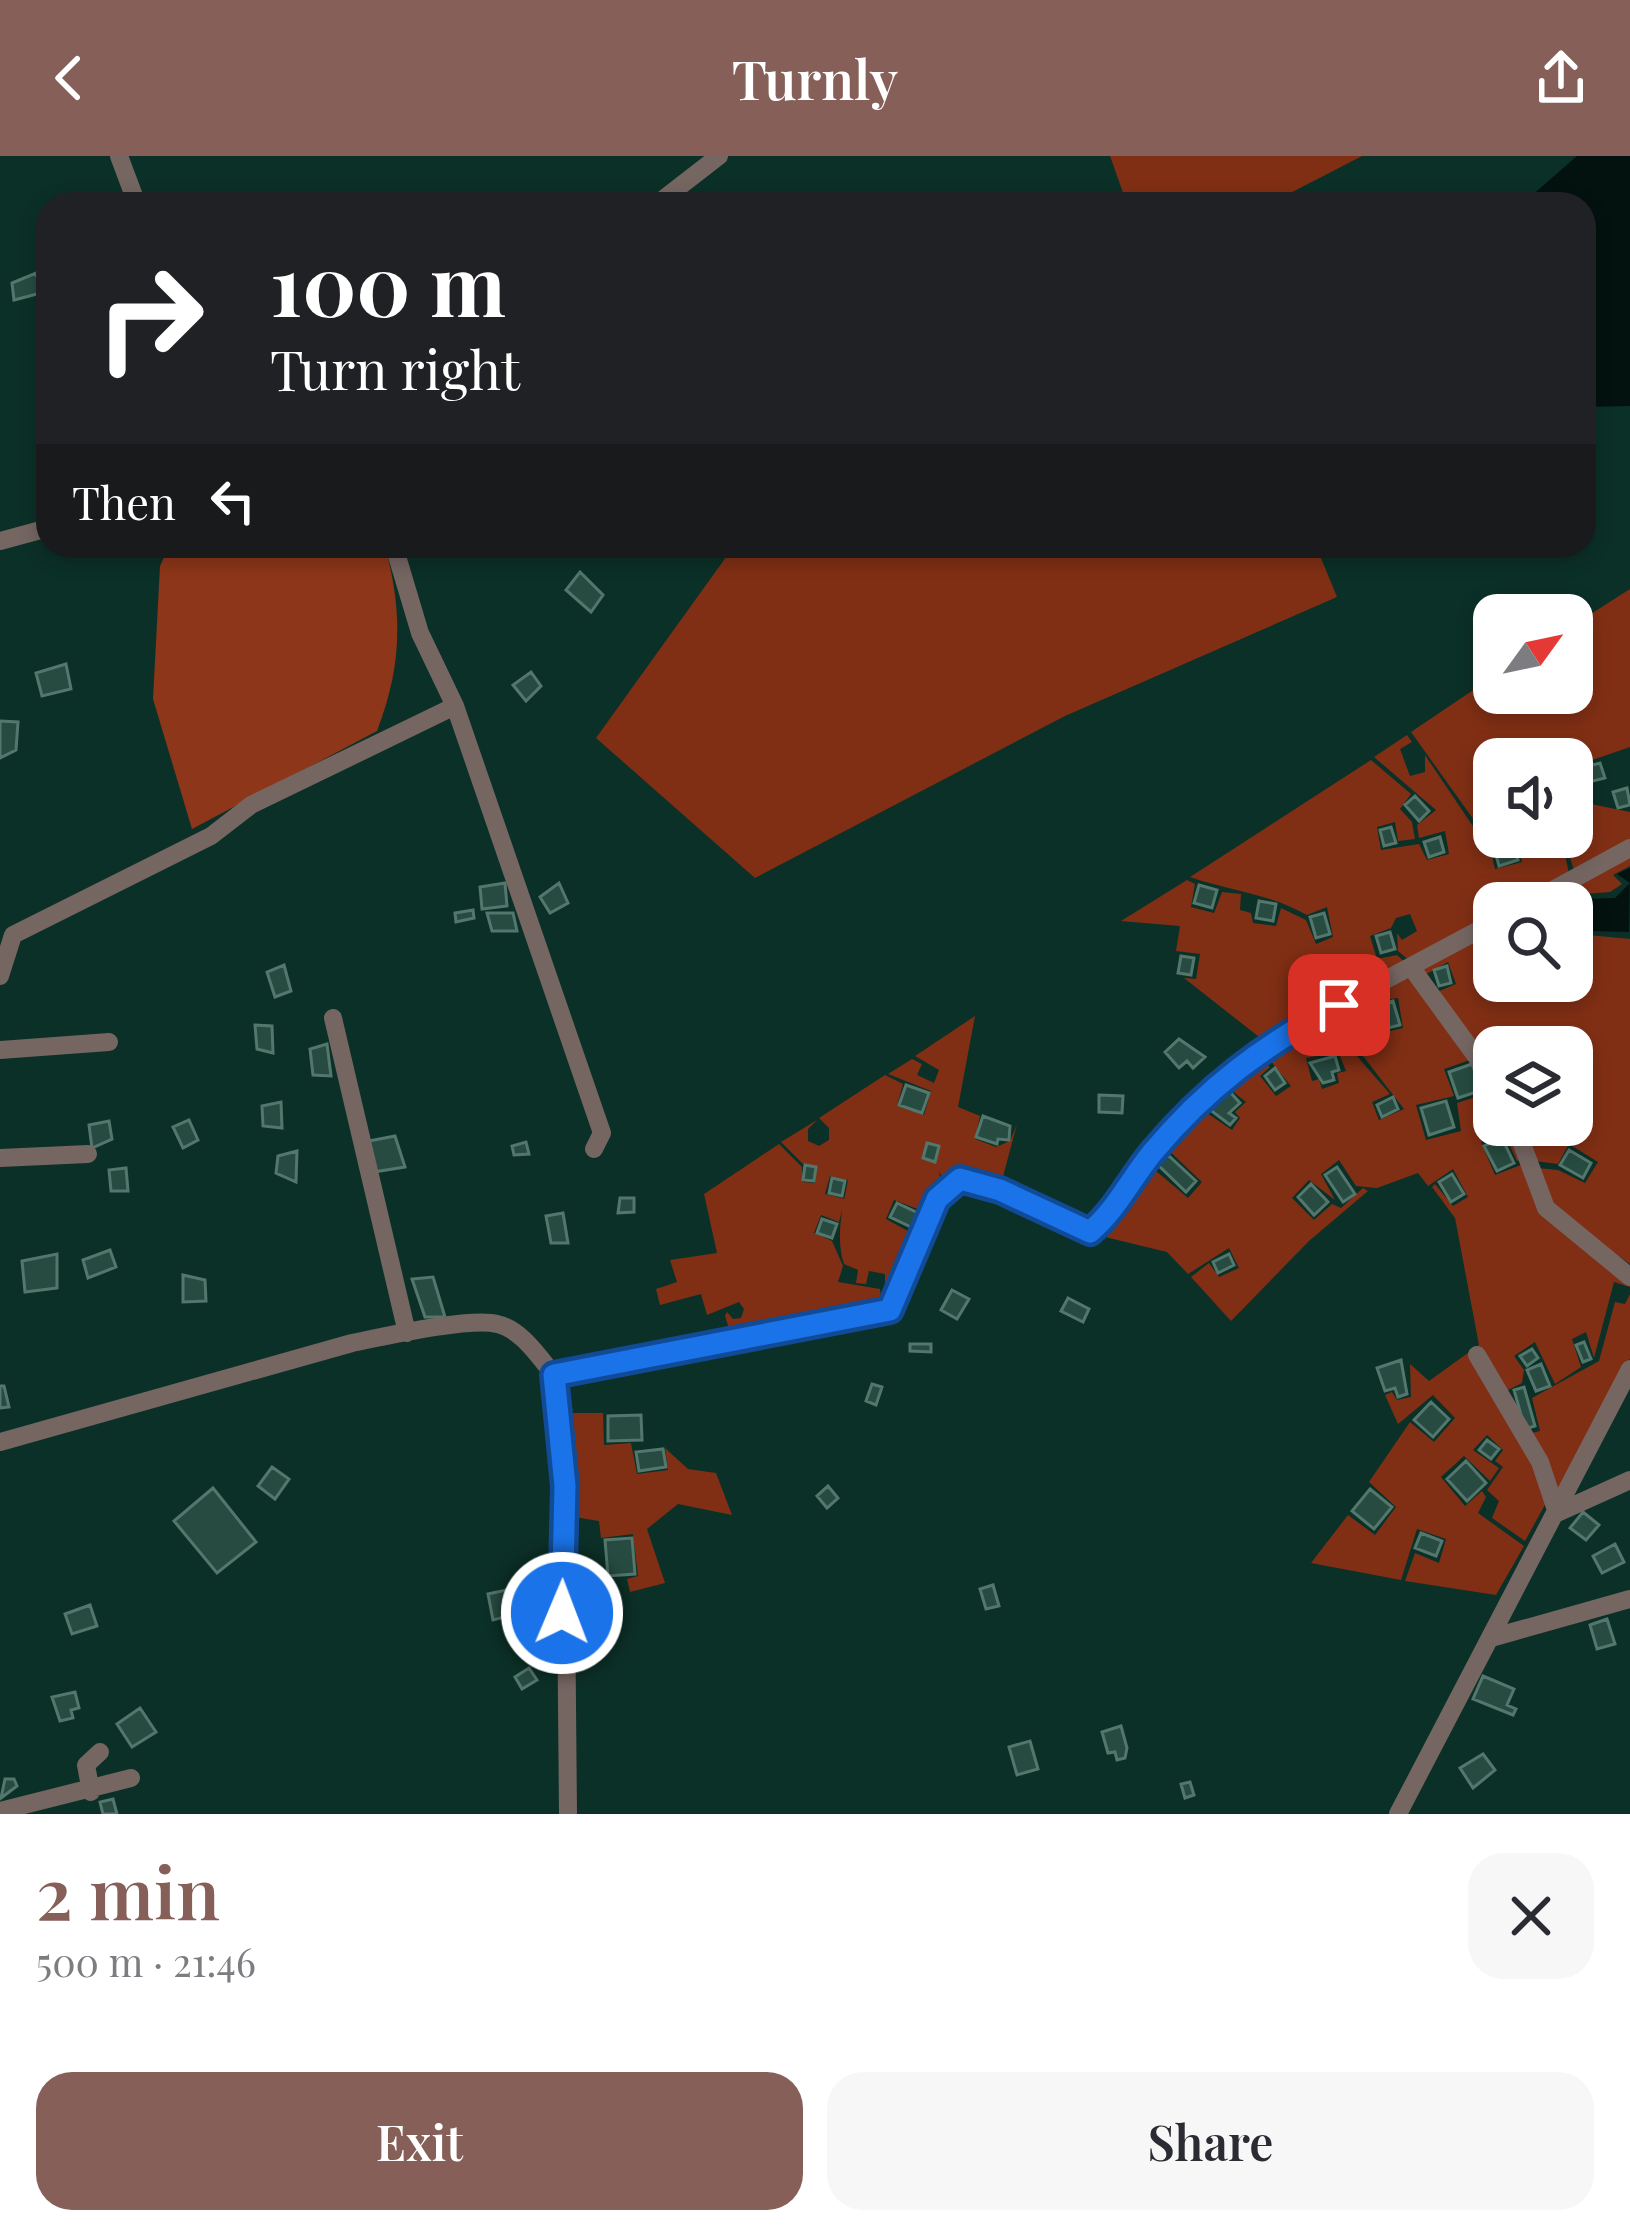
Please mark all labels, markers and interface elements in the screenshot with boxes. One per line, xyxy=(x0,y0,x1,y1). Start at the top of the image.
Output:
text: Turnly xyxy=(732,42,898,114)
icon: back xyxy=(36,45,102,111)
icon: share xyxy=(1528,45,1594,111)
text: 100 m xyxy=(270,226,506,338)
icon: right xyxy=(72,240,228,396)
text: Turn right xyxy=(270,333,520,405)
icon: left xyxy=(200,468,266,534)
text: Then xyxy=(72,471,176,531)
north arrow xyxy=(1473,594,1593,714)
map controls xyxy=(1473,594,1593,1146)
button: sound xyxy=(1473,738,1593,858)
button: search xyxy=(1473,882,1593,1002)
pin xyxy=(1288,954,1390,1056)
icon: arrive xyxy=(1306,972,1372,1038)
button: layers xyxy=(1473,1026,1593,1146)
position arrow xyxy=(499,1550,625,1676)
text: 2 min xyxy=(36,1842,220,1938)
button: close xyxy=(1468,1853,1594,1979)
text: 500 m · 21:46 xyxy=(36,1935,256,1987)
button: Exit xyxy=(36,2072,803,2210)
button: Share xyxy=(827,2072,1594,2210)

